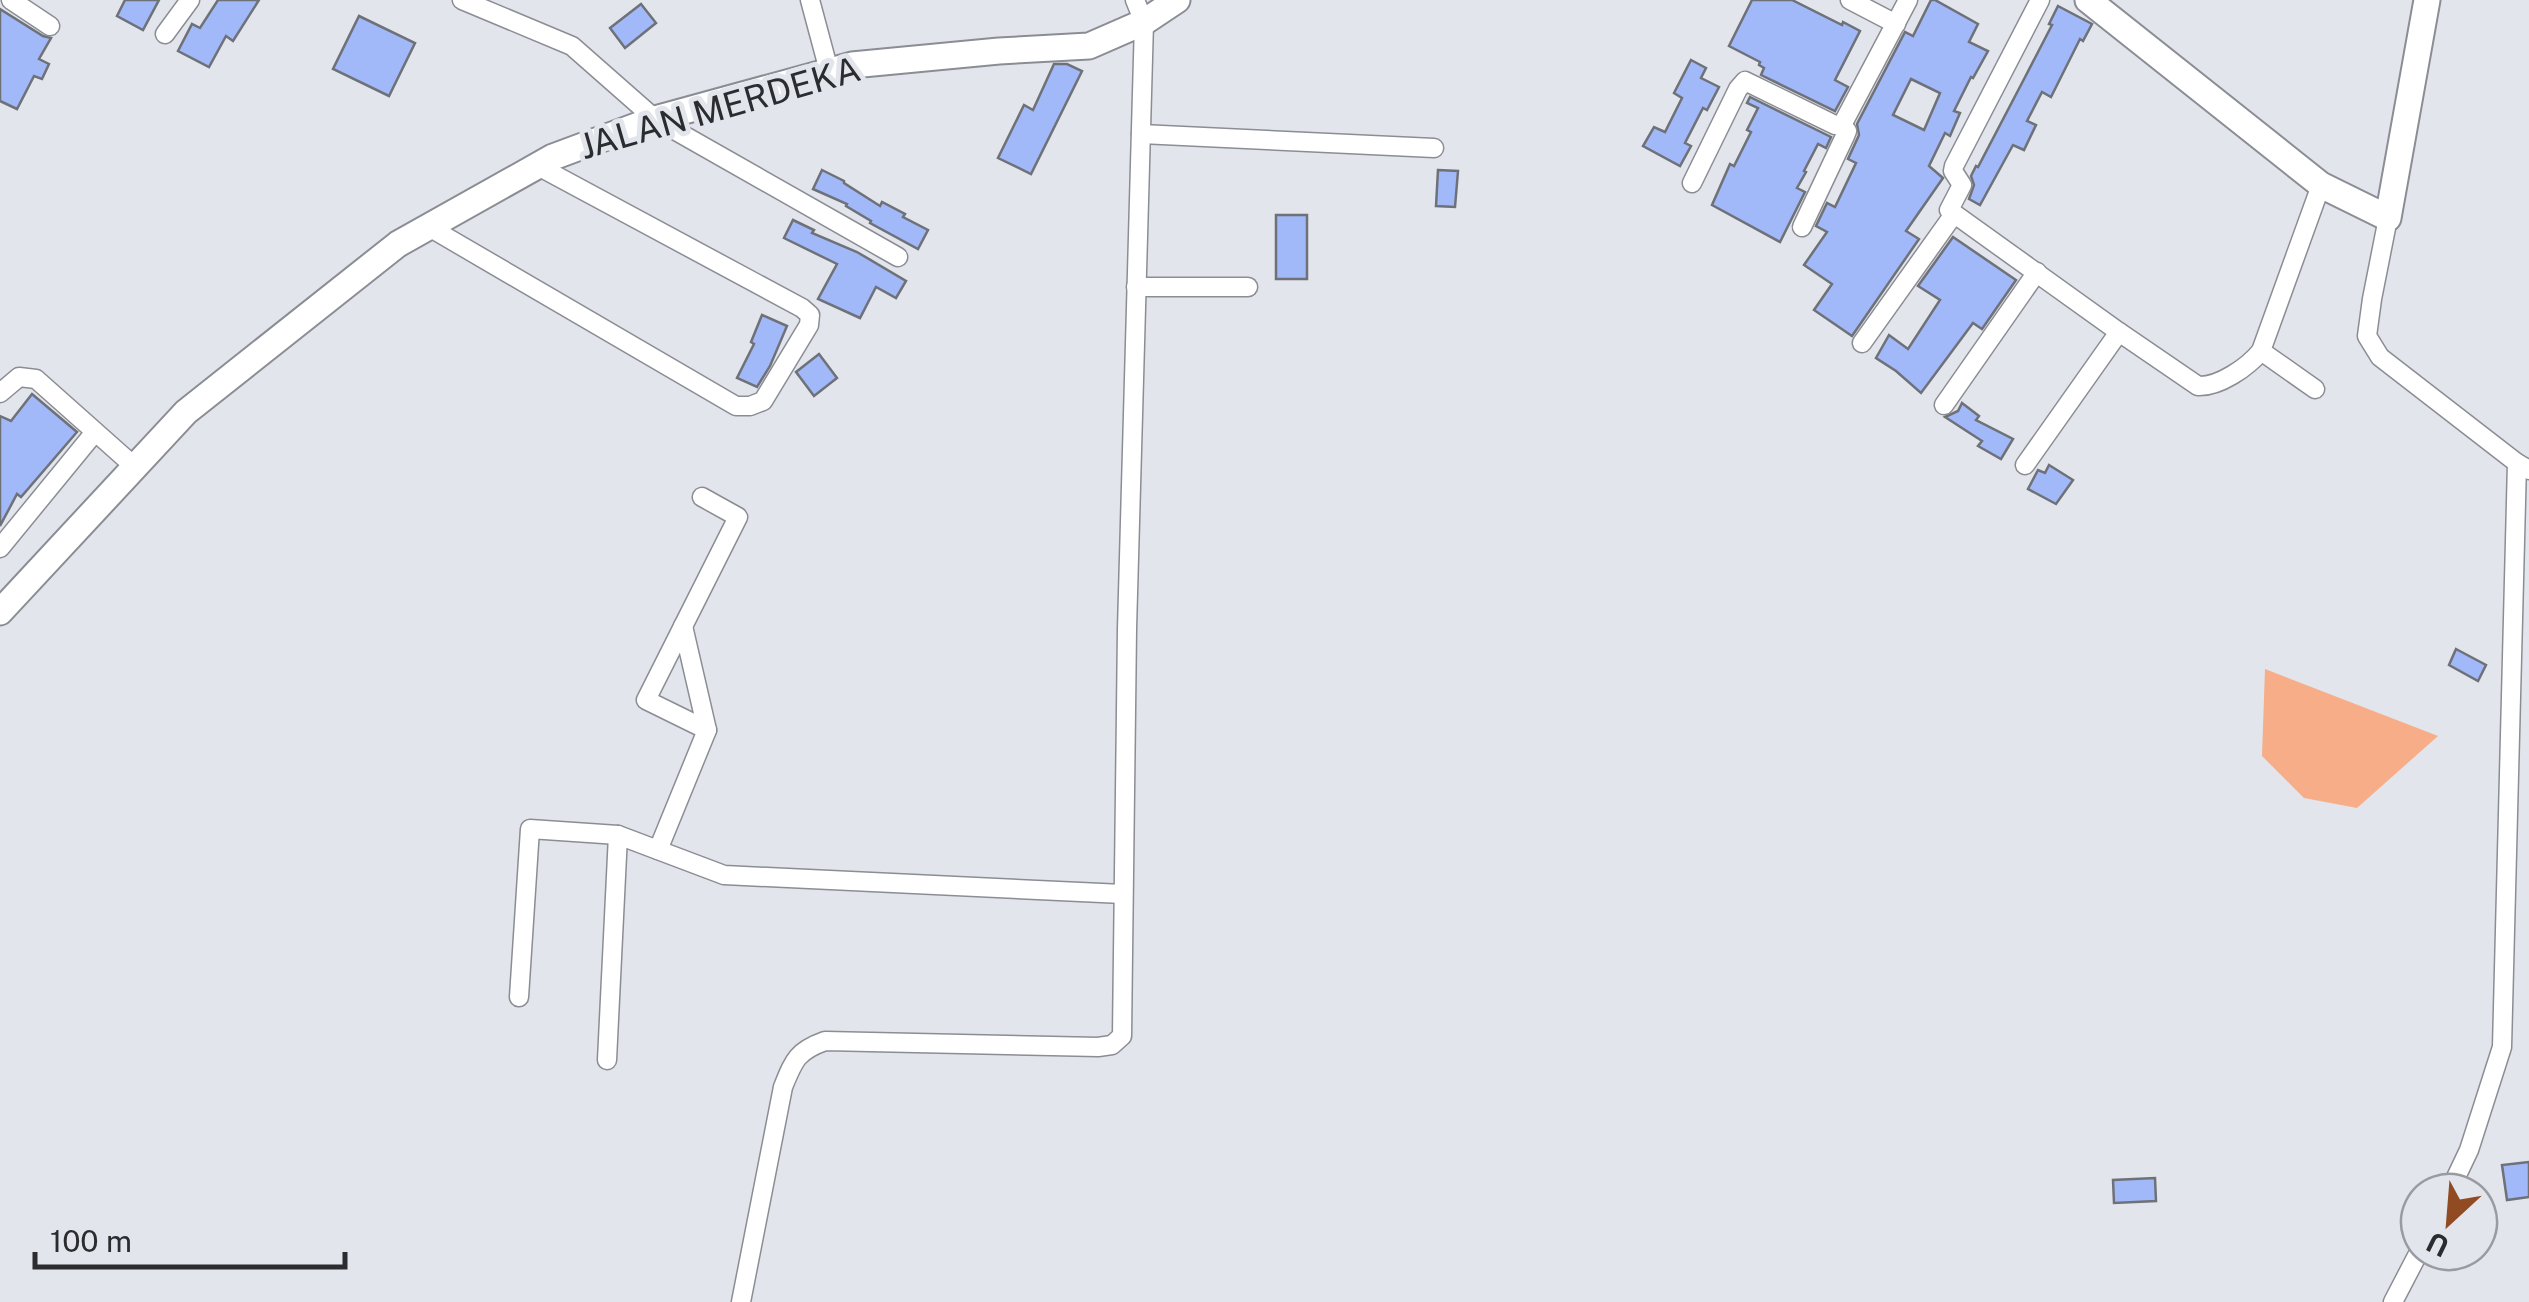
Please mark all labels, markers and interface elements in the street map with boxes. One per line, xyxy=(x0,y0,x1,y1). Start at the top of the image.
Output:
street label: JALAN MERDEKA xyxy=(575,48,865,167)
north arrow xyxy=(2399,1172,2499,1272)
scale bar xyxy=(35,1207,345,1269)
text: 100 m xyxy=(50,1223,132,1259)
text: U xyxy=(2421,1226,2454,1264)

